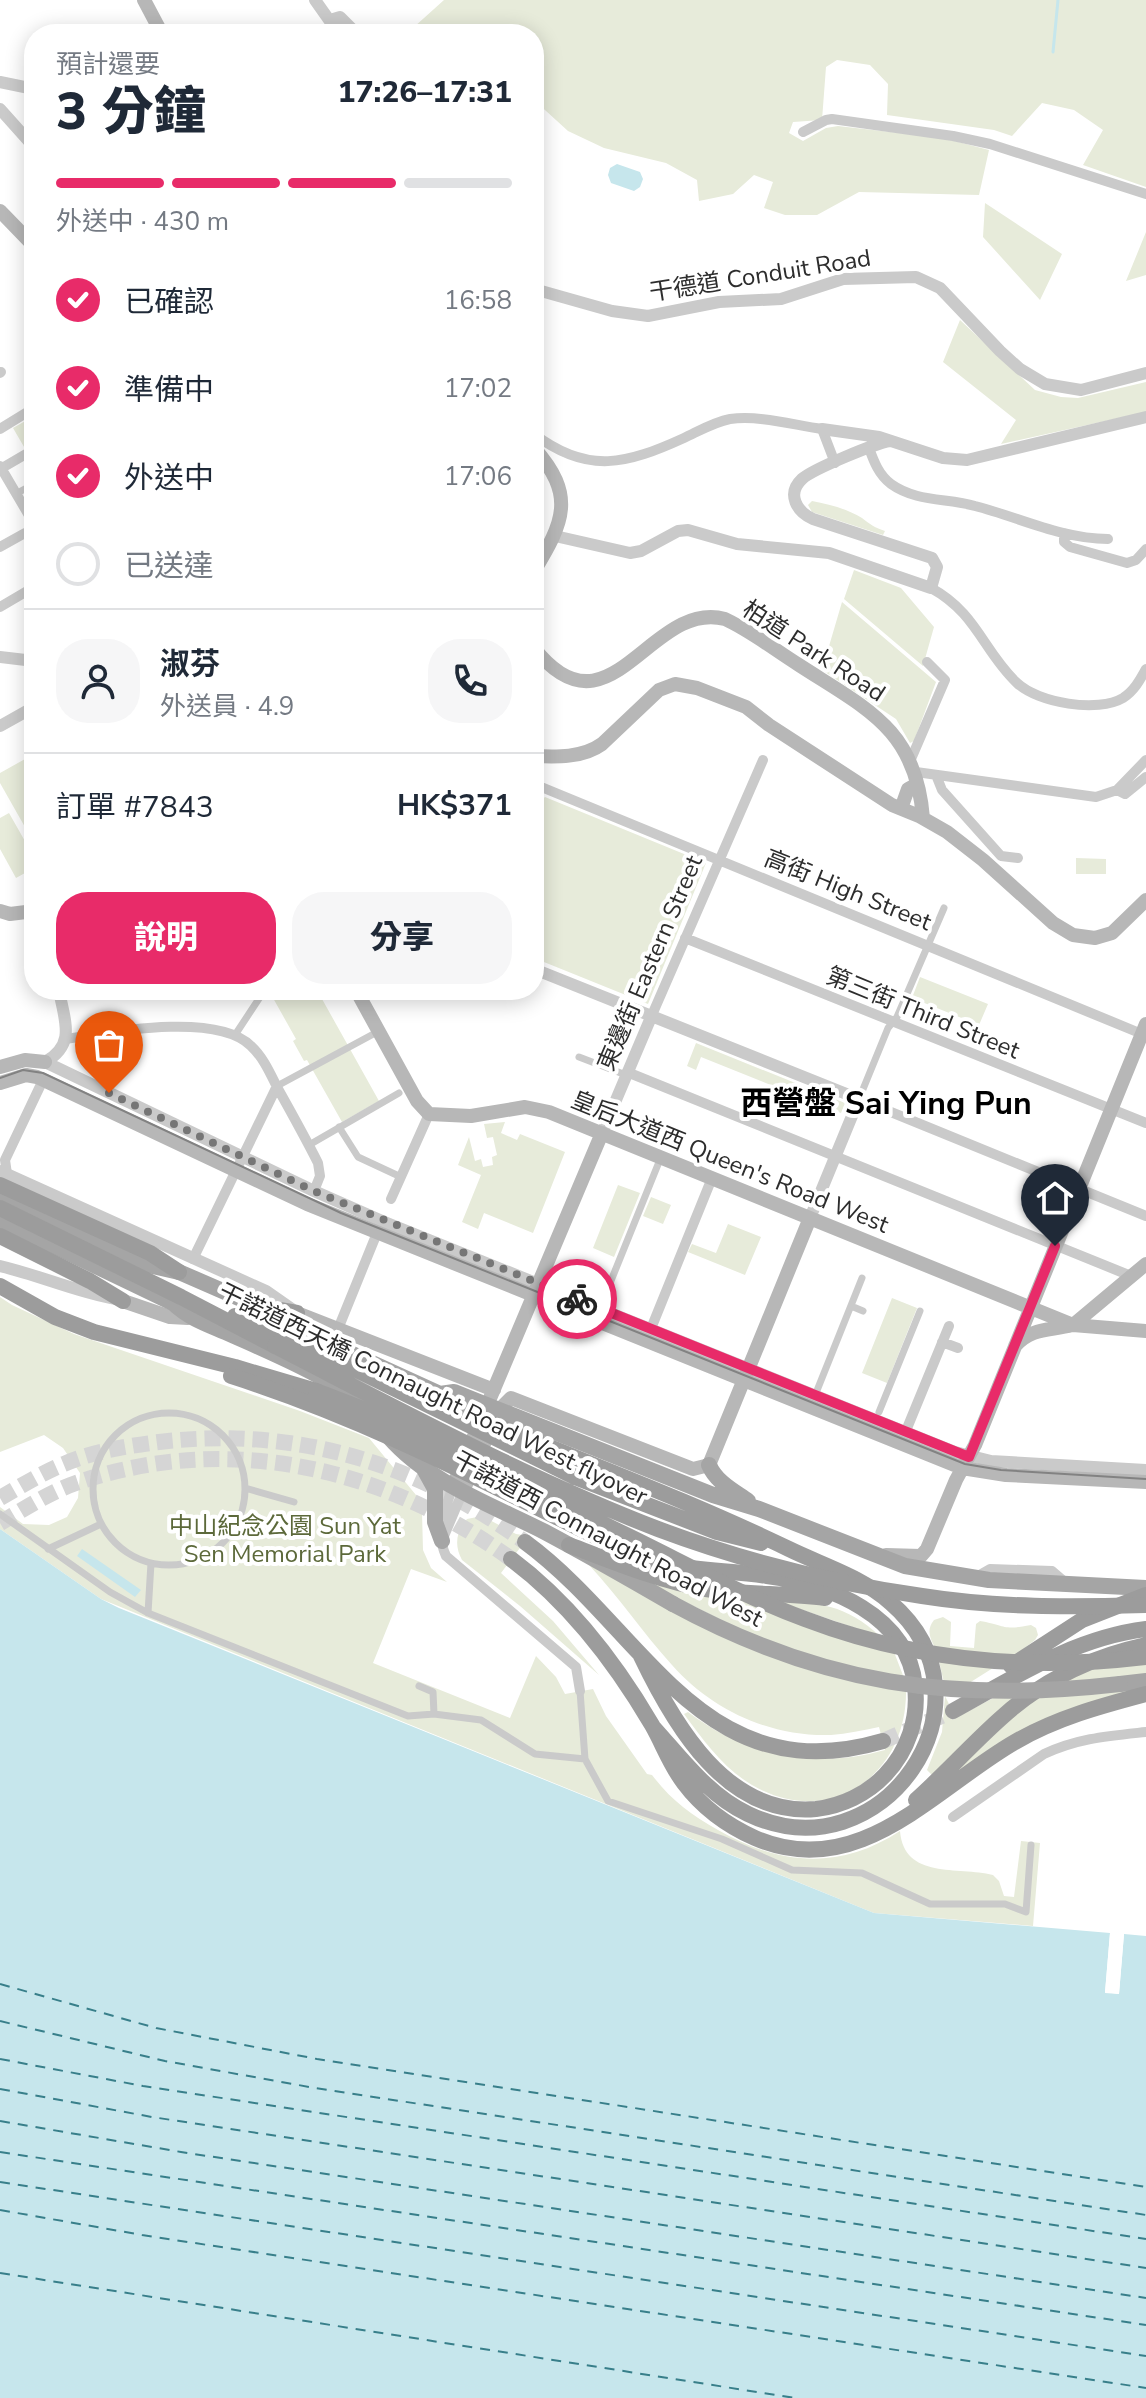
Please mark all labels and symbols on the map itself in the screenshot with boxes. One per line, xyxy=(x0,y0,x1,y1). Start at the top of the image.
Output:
street label: 干德道 Conduit Road xyxy=(647,242,873,308)
street label: 柏道 Park Road xyxy=(736,593,892,709)
street label: 高街 High Street xyxy=(760,842,937,938)
street label: 東邊街 Eastern Street xyxy=(590,850,710,1076)
street label: 第三街 Third Street xyxy=(822,960,1025,1067)
pin xyxy=(75,1011,143,1093)
district label: 西營盤 Sai Ying Pun xyxy=(740,1082,1032,1125)
street label: 皇后大道西 Queen's Road West xyxy=(566,1084,894,1241)
pin xyxy=(1021,1164,1089,1246)
courier xyxy=(537,1259,617,1339)
street label: 干諾道西天橋 Connaught Road West flyover xyxy=(213,1276,653,1512)
street label: 干諾道西 Connaught Road West xyxy=(448,1444,769,1635)
park label: 中山紀念公園 Sun Yat Sen Memorial Park xyxy=(169,1510,401,1570)

